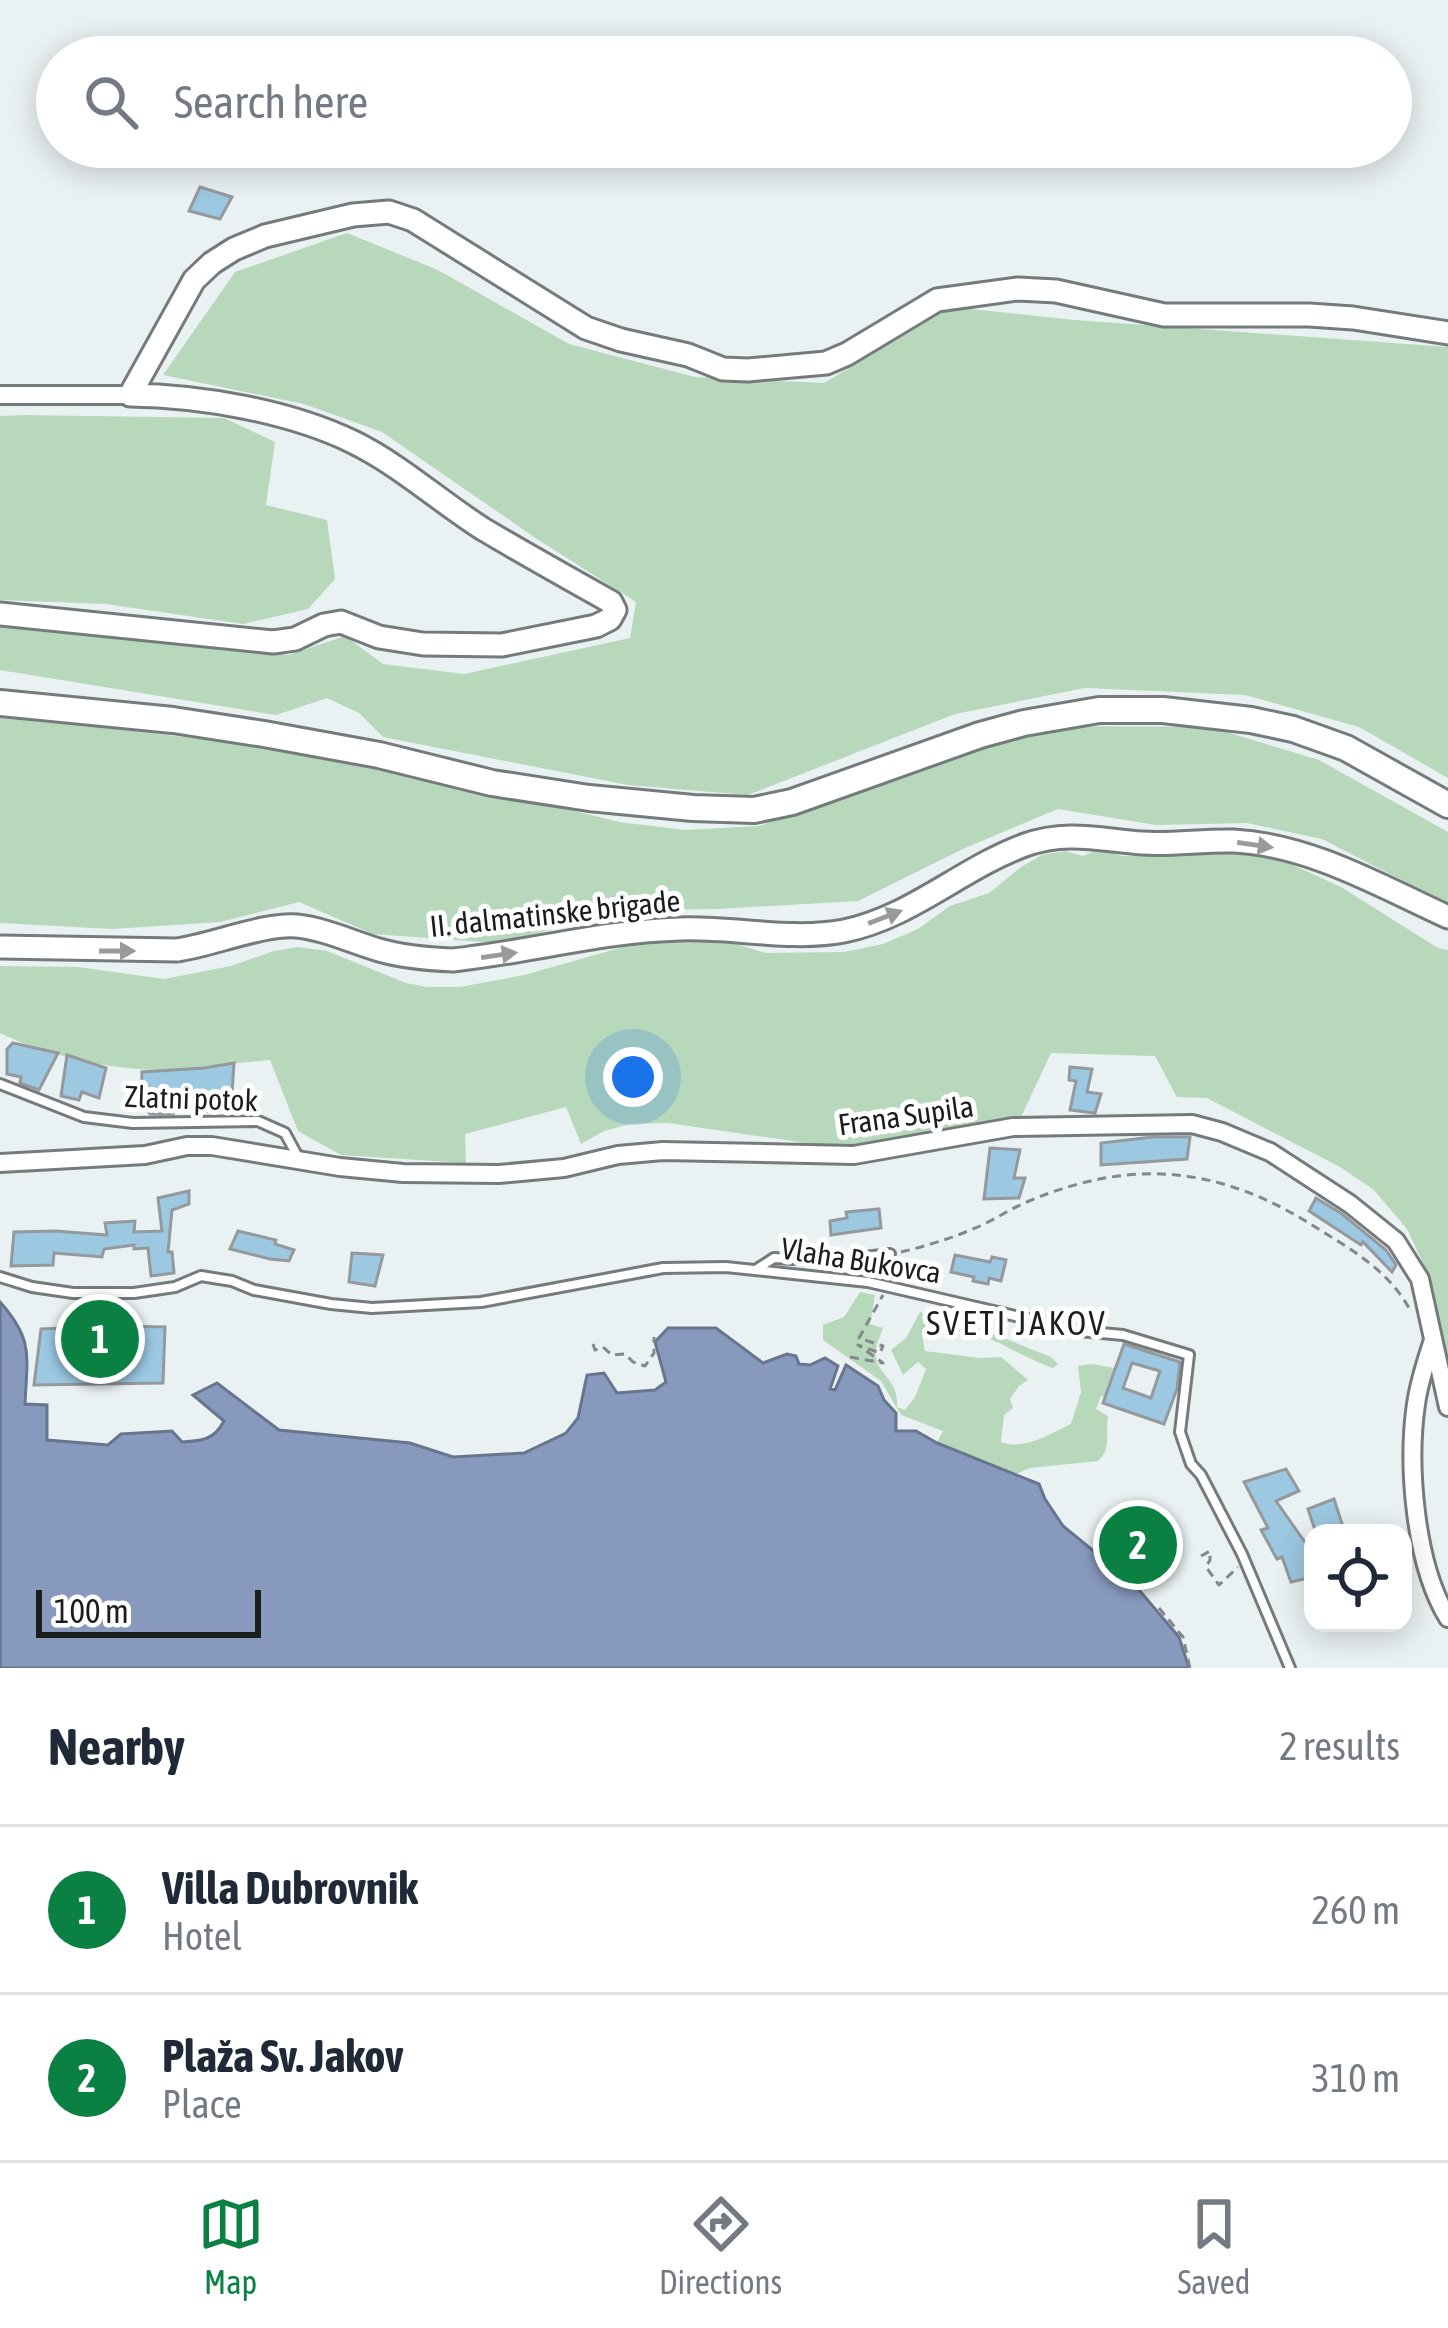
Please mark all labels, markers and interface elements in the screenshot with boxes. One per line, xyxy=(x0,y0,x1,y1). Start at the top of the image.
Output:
search box xyxy=(36,36,1412,168)
icon: search xyxy=(78,69,144,135)
text: Search here xyxy=(174,76,368,128)
one-way arrow xyxy=(1237,835,1274,854)
street label: II. dalmatinske brigade xyxy=(428,883,682,943)
one-way arrow xyxy=(867,907,903,926)
one-way arrow xyxy=(99,941,137,961)
one-way arrow xyxy=(481,945,518,964)
your location xyxy=(603,1047,663,1107)
street label: Zlatni potok xyxy=(124,1079,258,1117)
street label: Frana Supila xyxy=(836,1089,976,1141)
street label: Vlaha Bukovca xyxy=(779,1231,944,1289)
pin: 1 xyxy=(61,1294,139,1384)
district label: SVETI JAKOV xyxy=(926,1304,1108,1342)
pin: 2 xyxy=(1099,1500,1177,1590)
map controls xyxy=(1304,1524,1412,1632)
button: locate xyxy=(1304,1524,1412,1632)
scale bar xyxy=(36,1584,261,1637)
text: 100 m xyxy=(54,1592,129,1630)
text: Nearby xyxy=(48,1717,185,1776)
text: 2 results xyxy=(1279,1724,1400,1768)
text: Villa Dubrovnik xyxy=(162,1862,418,1914)
text: 1 xyxy=(78,1888,96,1932)
text: 260 m xyxy=(1312,1888,1400,1932)
text: Hotel xyxy=(162,1914,242,1958)
text: Plaža Sv. Jakov xyxy=(162,2030,403,2082)
text: 2 xyxy=(78,2056,96,2100)
text: 310 m xyxy=(1312,2056,1400,2100)
text: Place xyxy=(162,2082,242,2126)
tab: Map xyxy=(198,2191,264,2301)
tab: Directions xyxy=(659,2191,782,2301)
tab: Saved xyxy=(1177,2191,1250,2301)

